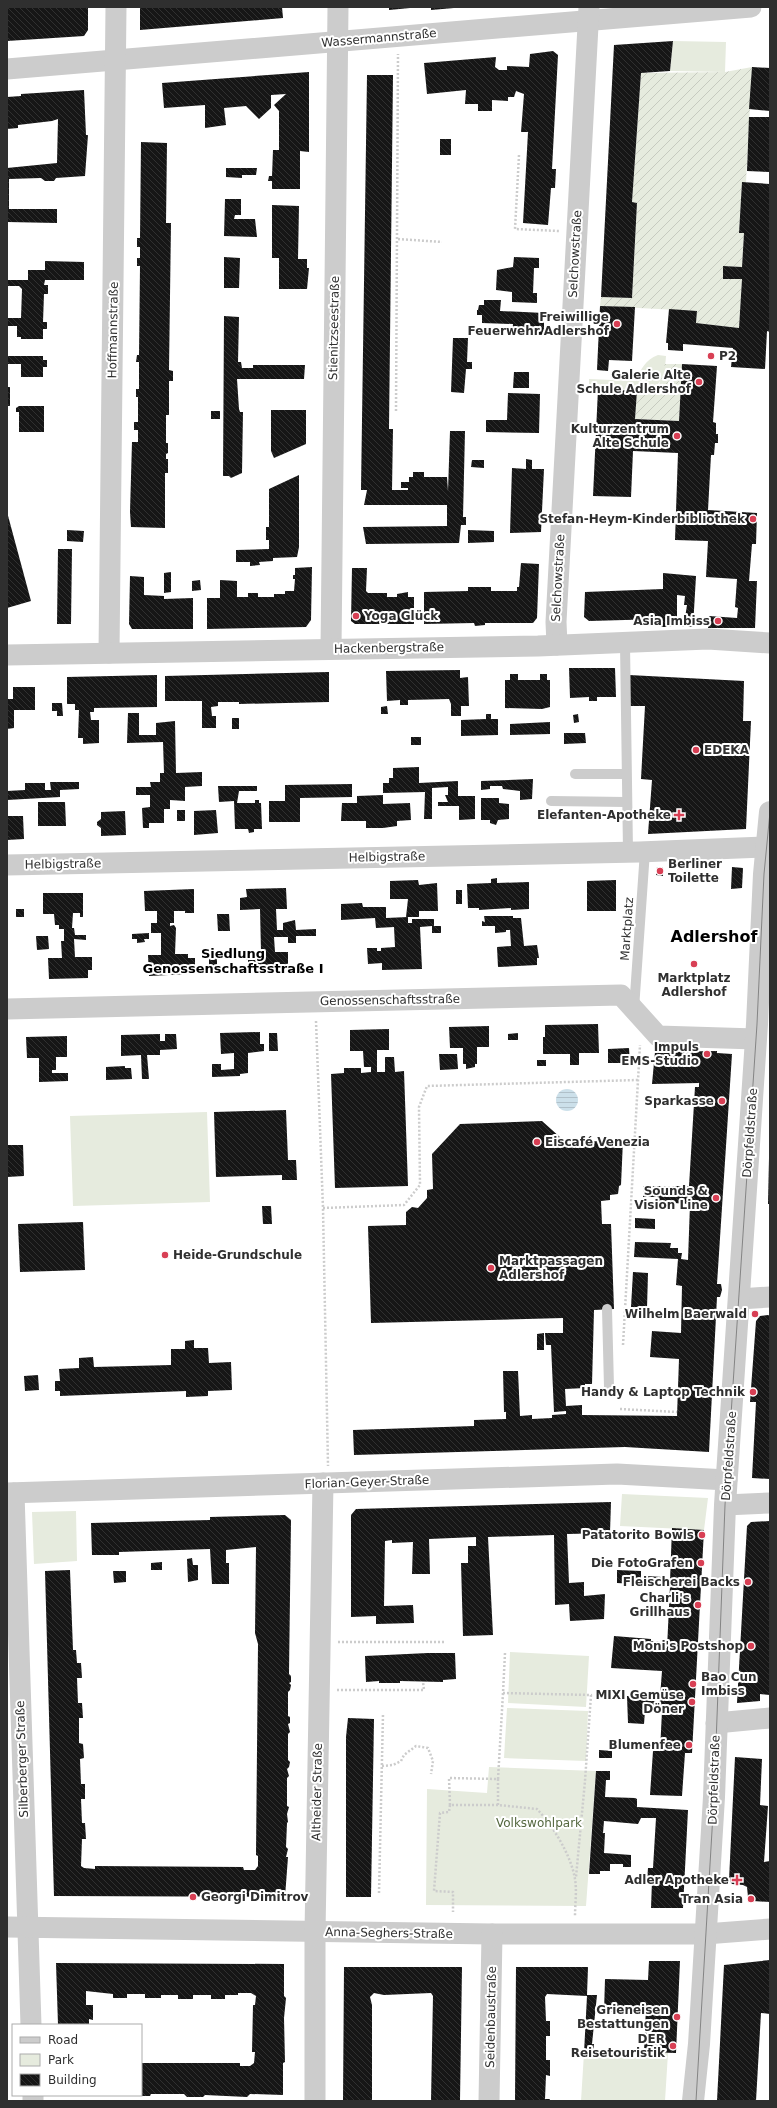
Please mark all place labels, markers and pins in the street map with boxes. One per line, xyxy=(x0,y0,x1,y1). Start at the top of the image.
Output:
place label: Freiwillige Feuerwehr Adlershof xyxy=(467,310,610,338)
marker: Freiwillige Feuerwehr Adlershof xyxy=(612,319,622,329)
place label: P2 xyxy=(719,349,736,363)
marker: P2 xyxy=(706,351,716,361)
place label: Galerie Alte Schule Adlershof xyxy=(577,368,692,396)
marker: Galerie Alte Schule Adlershof xyxy=(694,377,704,387)
place label: Kulturzentrum Alte Schule xyxy=(571,422,669,450)
marker: Kulturzentrum Alte Schule xyxy=(672,431,682,441)
place label: Stefan-Heym-Kinderbibliothek xyxy=(539,512,746,526)
marker: Stefan-Heym-Kinderbibliothek xyxy=(748,514,758,524)
place label: Yoga Glück xyxy=(363,609,439,623)
marker: Yoga Glück xyxy=(351,611,361,621)
place label: Asia Imbiss xyxy=(633,614,710,628)
marker: Asia Imbiss xyxy=(713,616,723,626)
place label: EDEKA xyxy=(704,743,750,757)
marker: EDEKA xyxy=(691,745,701,755)
place label: Elefanten-Apotheke xyxy=(537,808,671,822)
marker: Elefanten-Apotheke xyxy=(674,810,684,820)
place label: Berliner Toilette xyxy=(668,857,722,885)
marker: Berliner Toilette xyxy=(655,866,665,876)
marker: Marktplatz Adlershof xyxy=(689,959,699,969)
place label: Marktplatz Adlershof xyxy=(657,971,731,999)
place label: Impuls EMS-Studio xyxy=(621,1040,699,1068)
marker: Impuls EMS-Studio xyxy=(702,1049,712,1059)
place label: Sparkasse xyxy=(644,1094,714,1108)
marker: Sparkasse xyxy=(717,1096,727,1106)
place label: Eiscafé Venezia xyxy=(545,1135,650,1149)
marker: Eiscafé Venezia xyxy=(532,1137,542,1147)
place label: Sounds & Vision Line xyxy=(634,1184,708,1212)
marker: Sounds & Vision Line xyxy=(711,1193,721,1203)
place label: Heide-Grundschule xyxy=(173,1248,302,1262)
marker: Heide-Grundschule xyxy=(160,1250,170,1260)
place label: Marktpassagen Adlershof xyxy=(499,1254,603,1282)
marker: Marktpassagen Adlershof xyxy=(486,1263,496,1273)
place label: Wilhelm Baerwald xyxy=(625,1307,747,1321)
marker: Wilhelm Baerwald xyxy=(750,1309,760,1319)
place label: Handy & Laptop Technik xyxy=(581,1385,746,1399)
marker: Handy & Laptop Technik xyxy=(748,1387,758,1397)
place label: Patatorito Bowls xyxy=(582,1528,694,1542)
marker: Patatorito Bowls xyxy=(697,1530,707,1540)
place label: Die FotoGrafen xyxy=(591,1556,693,1570)
marker: Die FotoGrafen xyxy=(696,1558,706,1568)
place label: Fleischerei Backs xyxy=(623,1575,740,1589)
marker: Fleischerei Backs xyxy=(743,1577,753,1587)
place label: Charli's Grillhaus xyxy=(630,1591,690,1619)
marker: Charli's Grillhaus xyxy=(693,1600,703,1610)
place label: Moni's Postshop xyxy=(633,1639,743,1653)
marker: Moni's Postshop xyxy=(746,1641,756,1651)
place label: Bao Cun Imbiss xyxy=(701,1670,757,1698)
marker: Bao Cun Imbiss xyxy=(688,1679,698,1689)
place label: MIXI Gemüse Döner xyxy=(595,1688,684,1716)
marker: MIXI Gemüse Döner xyxy=(687,1697,697,1707)
place label: Blumenfee xyxy=(609,1738,681,1752)
marker: Blumenfee xyxy=(684,1740,694,1750)
place label: Adler Apotheke xyxy=(624,1873,729,1887)
marker: Adler Apotheke xyxy=(732,1875,742,1885)
place label: Georgi Dimitrov xyxy=(201,1890,309,1904)
marker: Georgi Dimitrov xyxy=(188,1892,198,1902)
place label: Tran Asia xyxy=(681,1892,743,1906)
marker: Tran Asia xyxy=(746,1894,756,1904)
place label: Grieneisen Bestattungen xyxy=(577,2003,669,2031)
marker: Grieneisen Bestattungen xyxy=(672,2012,682,2022)
place label: DER Reisetouristik xyxy=(571,2032,666,2060)
marker: DER Reisetouristik xyxy=(668,2041,678,2051)

